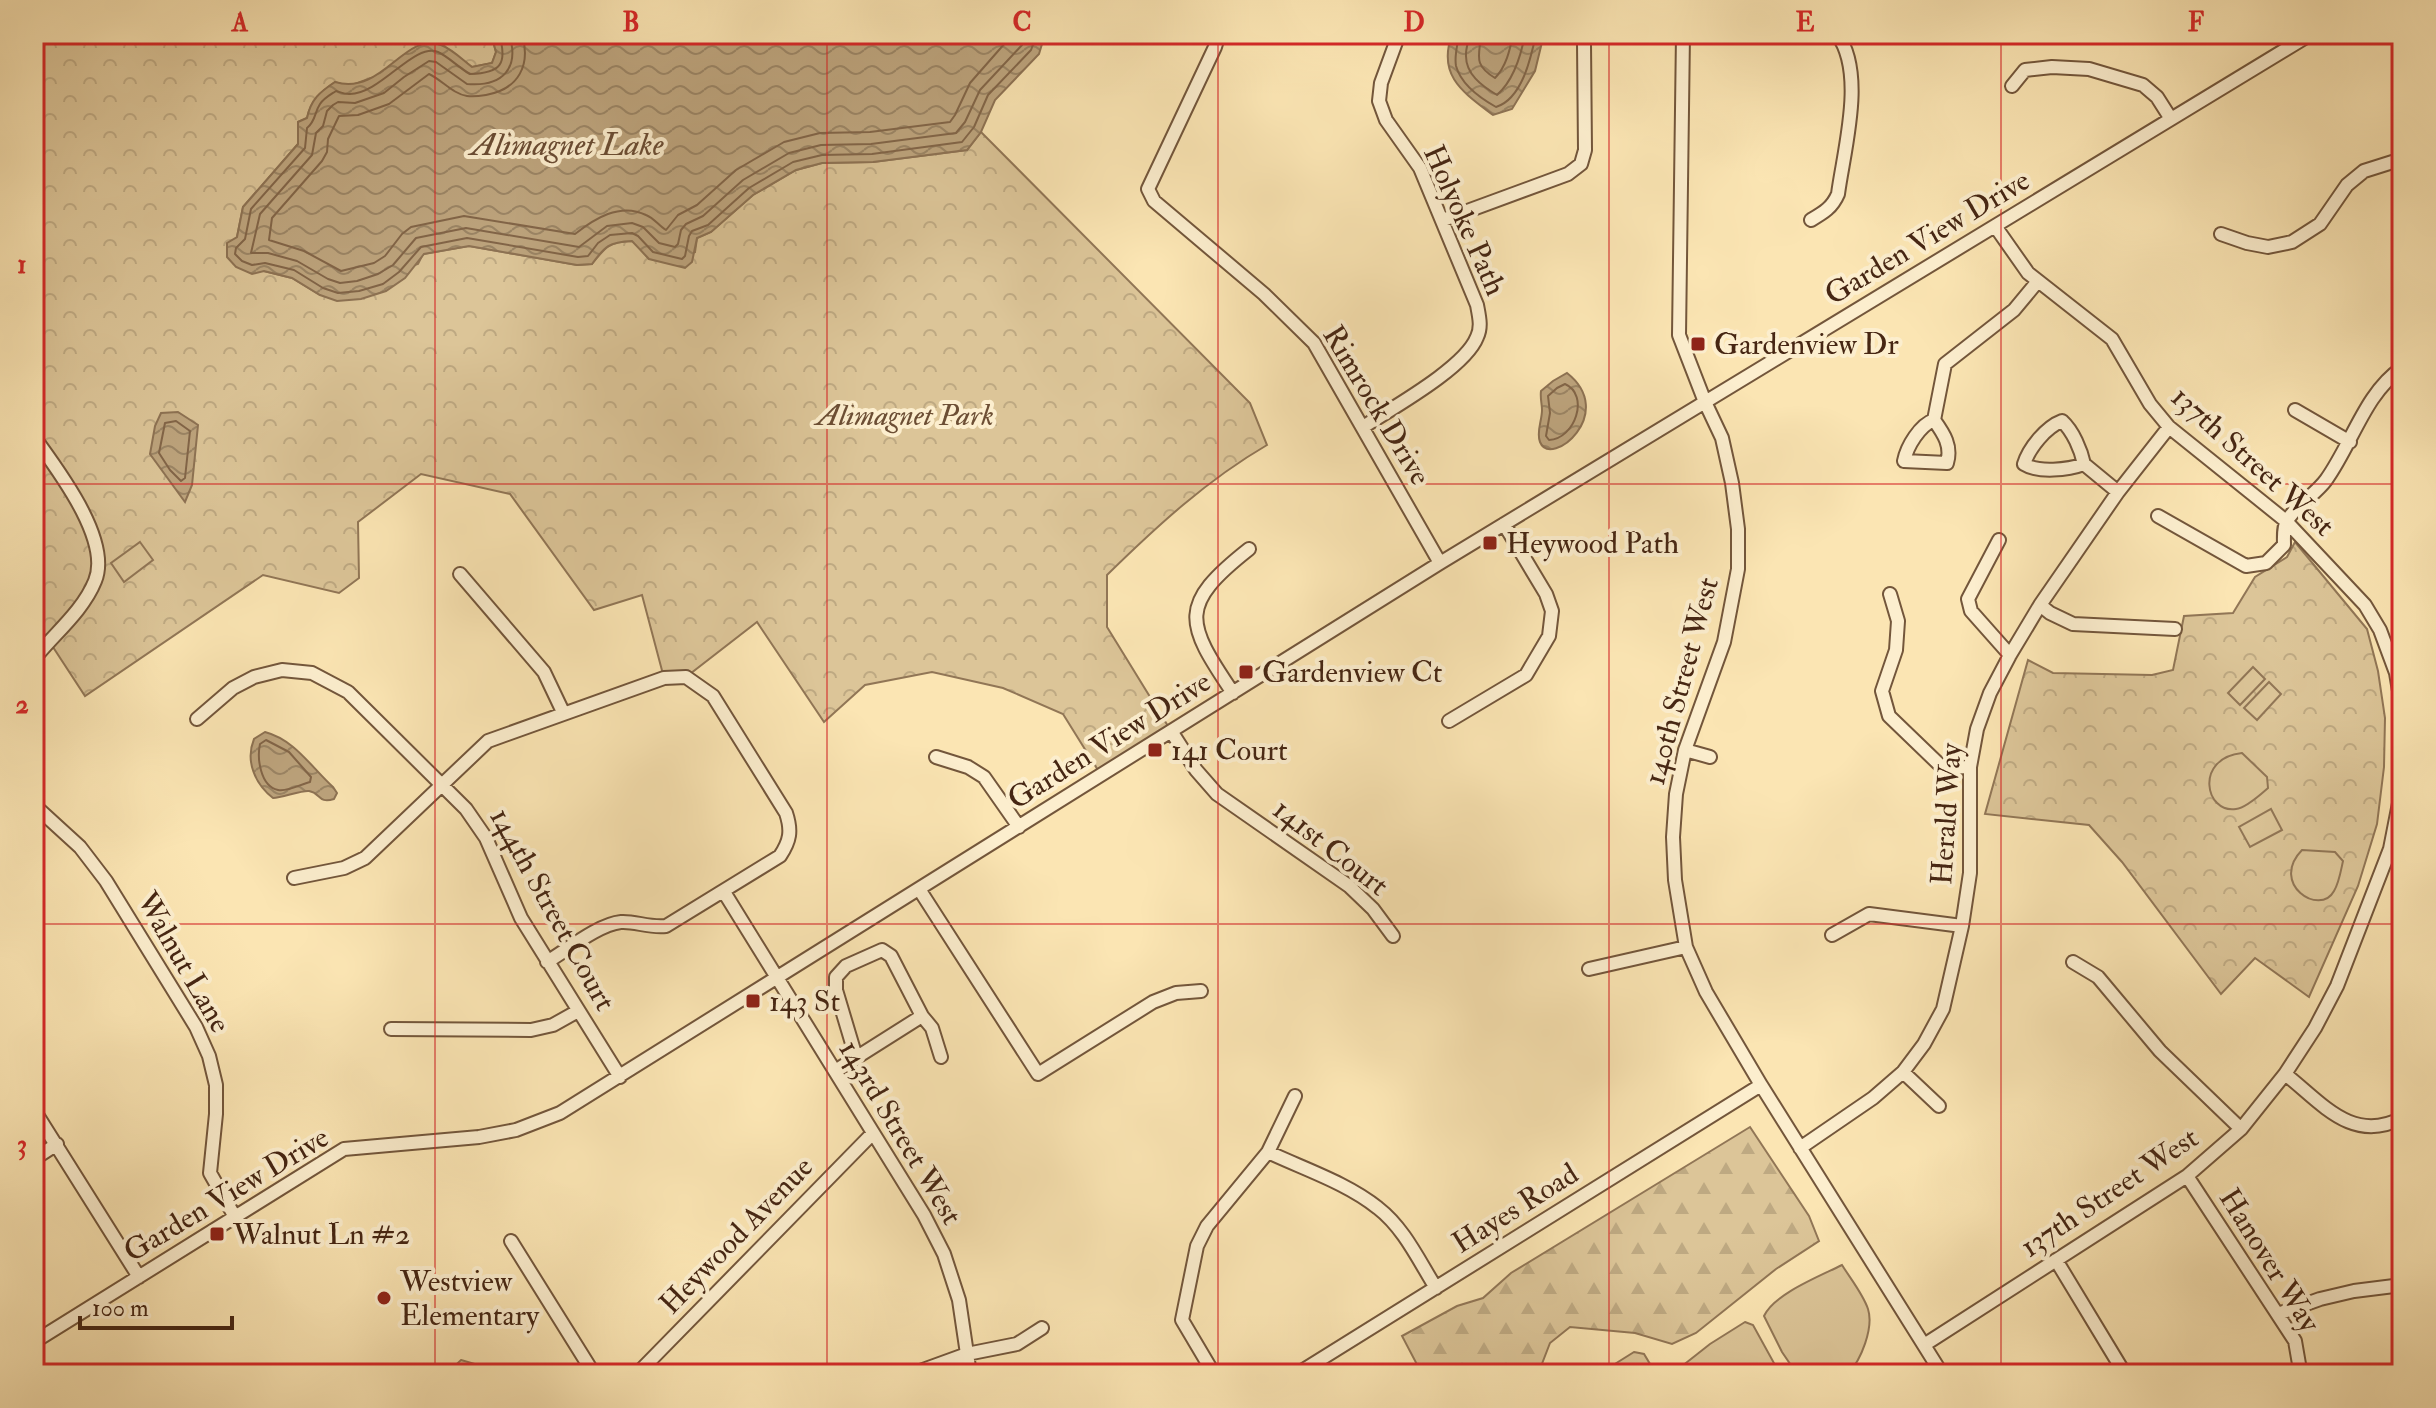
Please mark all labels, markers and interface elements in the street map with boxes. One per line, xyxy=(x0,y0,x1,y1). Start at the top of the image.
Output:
text: A xyxy=(231,7,249,39)
text: B xyxy=(622,7,640,39)
text: C xyxy=(1012,7,1032,39)
text: D xyxy=(1403,7,1425,39)
text: E xyxy=(1796,7,1815,39)
text: F xyxy=(2188,7,2205,39)
water label: Alimagnet Lake xyxy=(468,125,664,165)
street label: Holyoke Path xyxy=(1415,139,1514,301)
street label: Garden View Drive xyxy=(1818,162,2036,313)
text: 1 xyxy=(17,249,27,281)
street label: Rimrock Drive xyxy=(1314,319,1439,492)
place label: Gardenview Dr xyxy=(1714,326,1899,363)
marker: Gardenview Dr xyxy=(1689,335,1707,353)
street label: 137th Street West xyxy=(2163,378,2342,544)
park label: Alimagnet Park xyxy=(813,397,994,434)
place label: Heywood Path xyxy=(1506,525,1679,562)
marker: Heywood Path xyxy=(1481,534,1499,552)
street label: 140th Street West xyxy=(1636,573,1727,789)
place label: Gardenview Ct xyxy=(1262,654,1443,691)
street label: Garden View Drive xyxy=(1001,663,1218,818)
marker: Gardenview Ct xyxy=(1237,663,1255,681)
text: 2 xyxy=(15,689,29,721)
place label: 141 Court xyxy=(1171,732,1288,769)
marker: 141 Court xyxy=(1146,741,1164,759)
street label: Herald Way xyxy=(1923,741,1970,886)
street label: 141st Court xyxy=(1265,791,1396,904)
street label: 144th Street Court xyxy=(482,801,624,1017)
street label: Walnut Lane xyxy=(128,884,239,1039)
place label: 143 St xyxy=(769,983,840,1020)
marker: 143 St xyxy=(744,992,762,1010)
street label: 143rd Street West xyxy=(831,1033,971,1232)
street label: Garden View Drive xyxy=(117,1119,335,1270)
street label: 137th Street West xyxy=(2013,1119,2206,1266)
text: 3 xyxy=(17,1129,27,1161)
street label: Heywood Avenue xyxy=(652,1149,821,1322)
street label: Hayes Road xyxy=(1445,1155,1585,1262)
street label: Hanover Way xyxy=(2211,1182,2329,1340)
place label: Walnut Ln #2 xyxy=(232,1216,410,1253)
marker: Walnut Ln #2 xyxy=(208,1225,226,1243)
place label: Westview Elementary xyxy=(399,1263,540,1334)
scale bar xyxy=(80,1280,232,1330)
marker: Westview Elementary xyxy=(375,1289,393,1307)
text: 100 m xyxy=(92,1293,149,1324)

